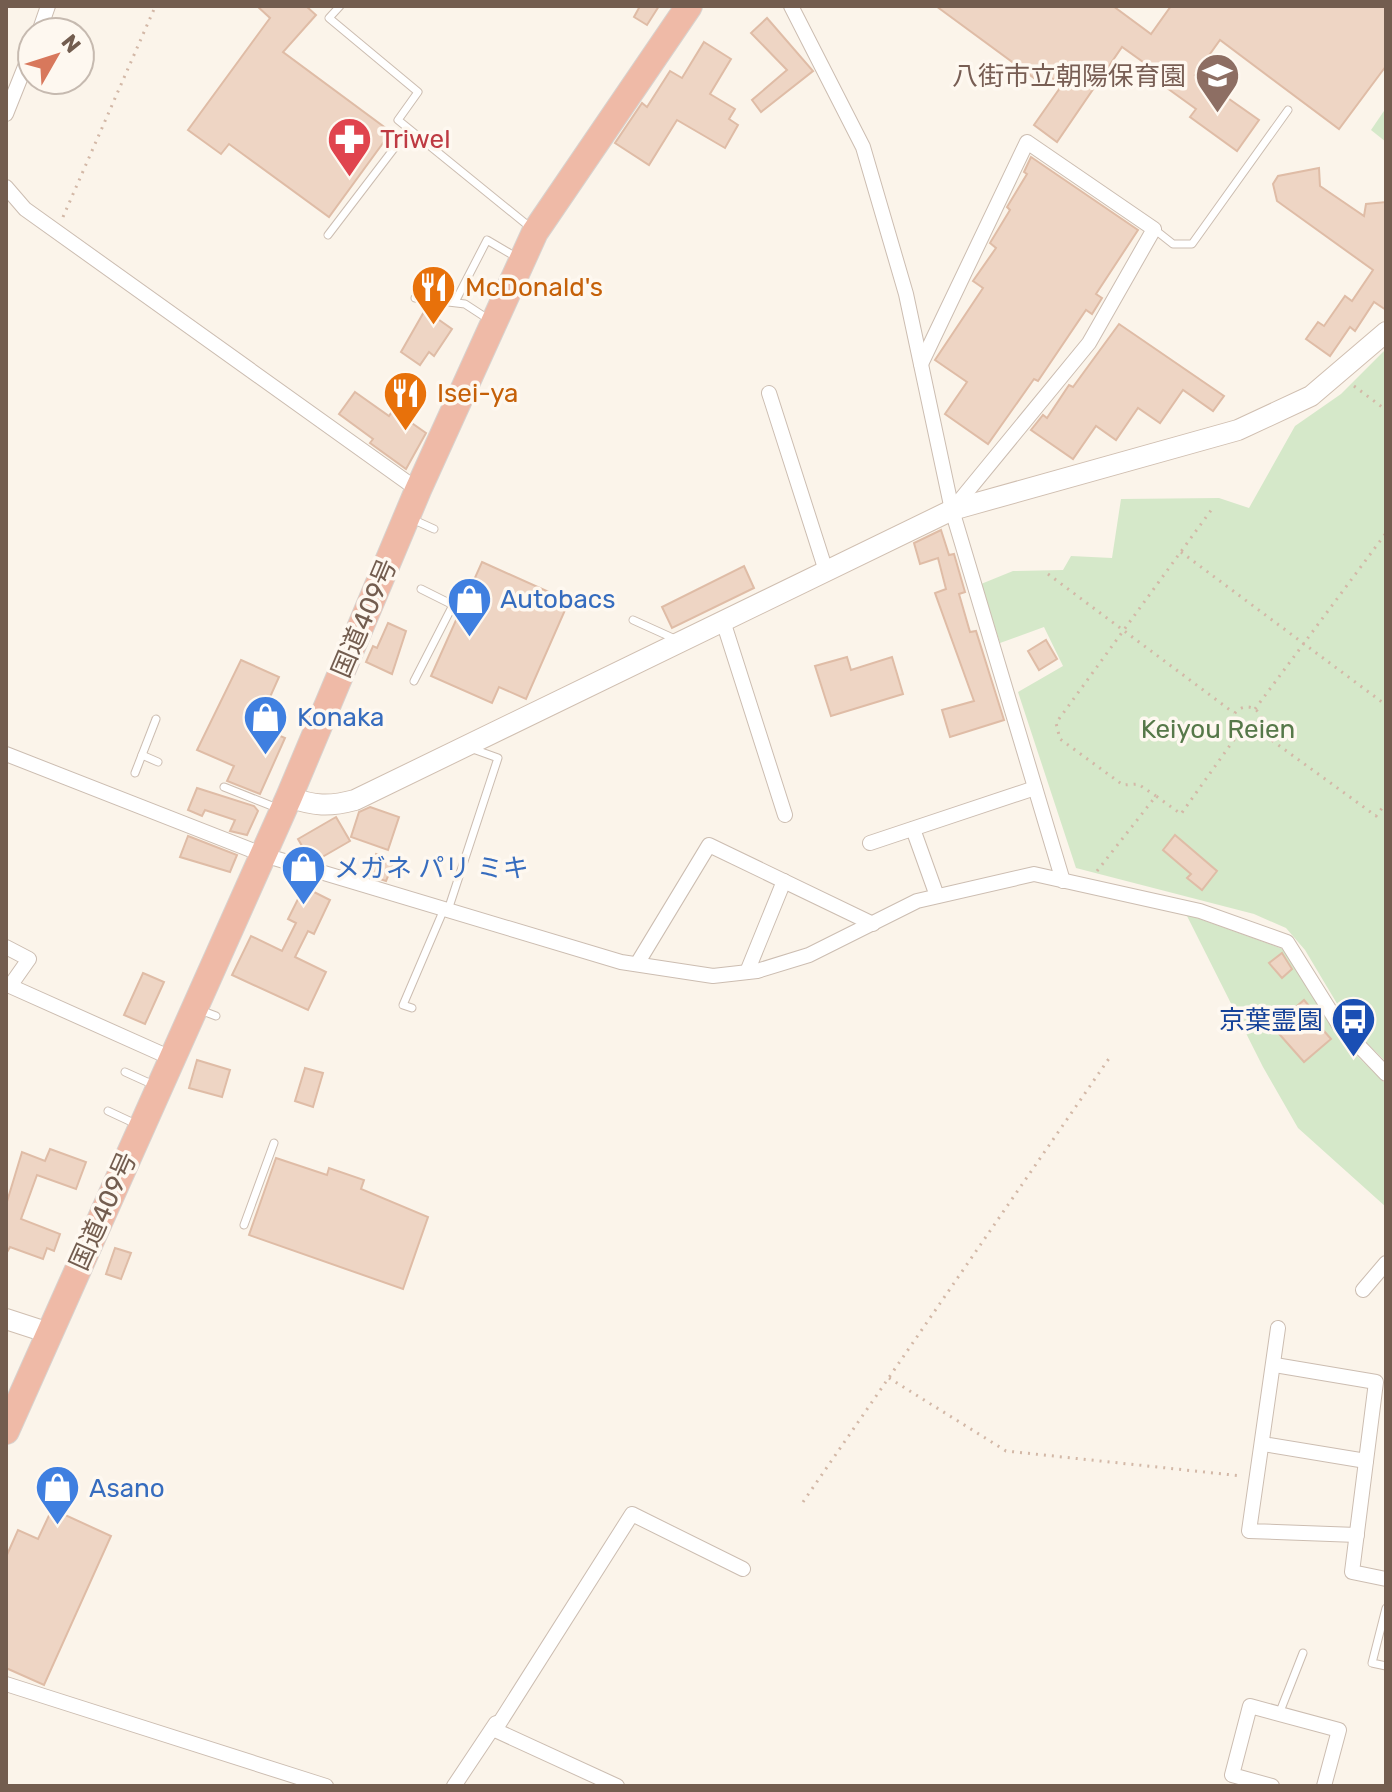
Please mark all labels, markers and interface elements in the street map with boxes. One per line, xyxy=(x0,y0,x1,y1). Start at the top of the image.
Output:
north arrow xyxy=(16,16,96,96)
text: N xyxy=(56,29,87,58)
school or university icon: 八街市立朝陽保育園 xyxy=(1193,52,1241,115)
place label: 八街市立朝陽保育園 xyxy=(952,61,1186,92)
pharmacy icon: Triwel xyxy=(325,115,373,178)
place label: Triwel xyxy=(380,124,450,155)
restaurant icon: McDonald's xyxy=(410,263,458,326)
place label: McDonald's xyxy=(465,272,603,303)
restaurant icon: Isei-ya xyxy=(382,369,430,432)
place label: Isei-ya xyxy=(437,378,518,409)
street label: 国道409号 xyxy=(326,554,403,682)
shop icon: Autobacs xyxy=(445,575,493,638)
place label: Autobacs xyxy=(500,584,615,615)
shop icon: Konaka xyxy=(242,693,290,756)
place label: Konaka xyxy=(297,702,384,733)
park label: Keiyou Reien xyxy=(1141,714,1295,745)
shop icon: メガネ パリ ミキ xyxy=(279,844,327,907)
place label: メガネ パリ ミキ xyxy=(334,853,529,884)
bus stop icon: 京葉霊園 xyxy=(1330,996,1378,1059)
place label: 京葉霊園 xyxy=(1219,1005,1323,1036)
street label: 国道409号 xyxy=(64,1147,143,1275)
shop icon: Asano xyxy=(34,1464,82,1527)
place label: Asano xyxy=(89,1473,165,1504)

